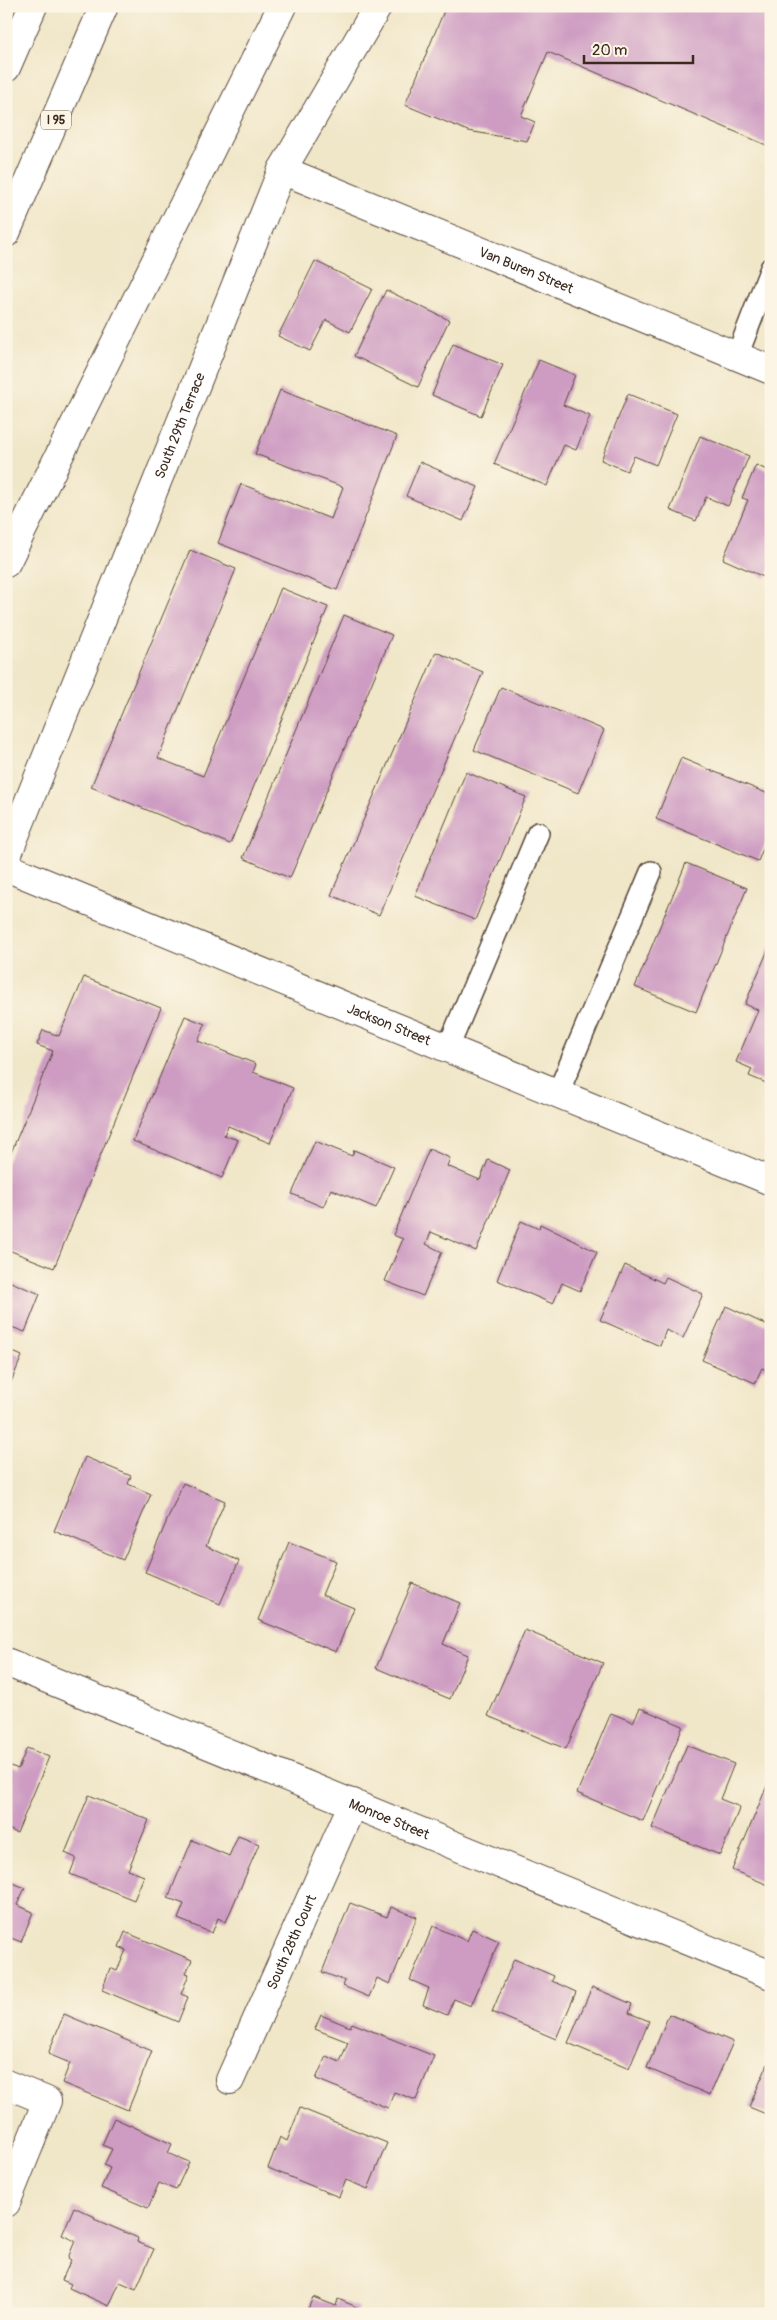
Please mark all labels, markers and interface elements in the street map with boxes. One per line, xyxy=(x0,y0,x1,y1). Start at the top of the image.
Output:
scale bar xyxy=(584,32,693,64)
text: 20 m xyxy=(592,41,627,60)
road number: I 95 xyxy=(41,110,71,130)
street label: Van Buren Street xyxy=(476,243,576,297)
street label: South 29th Terrace xyxy=(151,370,209,481)
street label: Jackson Street xyxy=(344,1000,433,1050)
street label: Monroe Street xyxy=(346,1795,432,1843)
street label: South 28th Court xyxy=(263,1892,320,1992)

